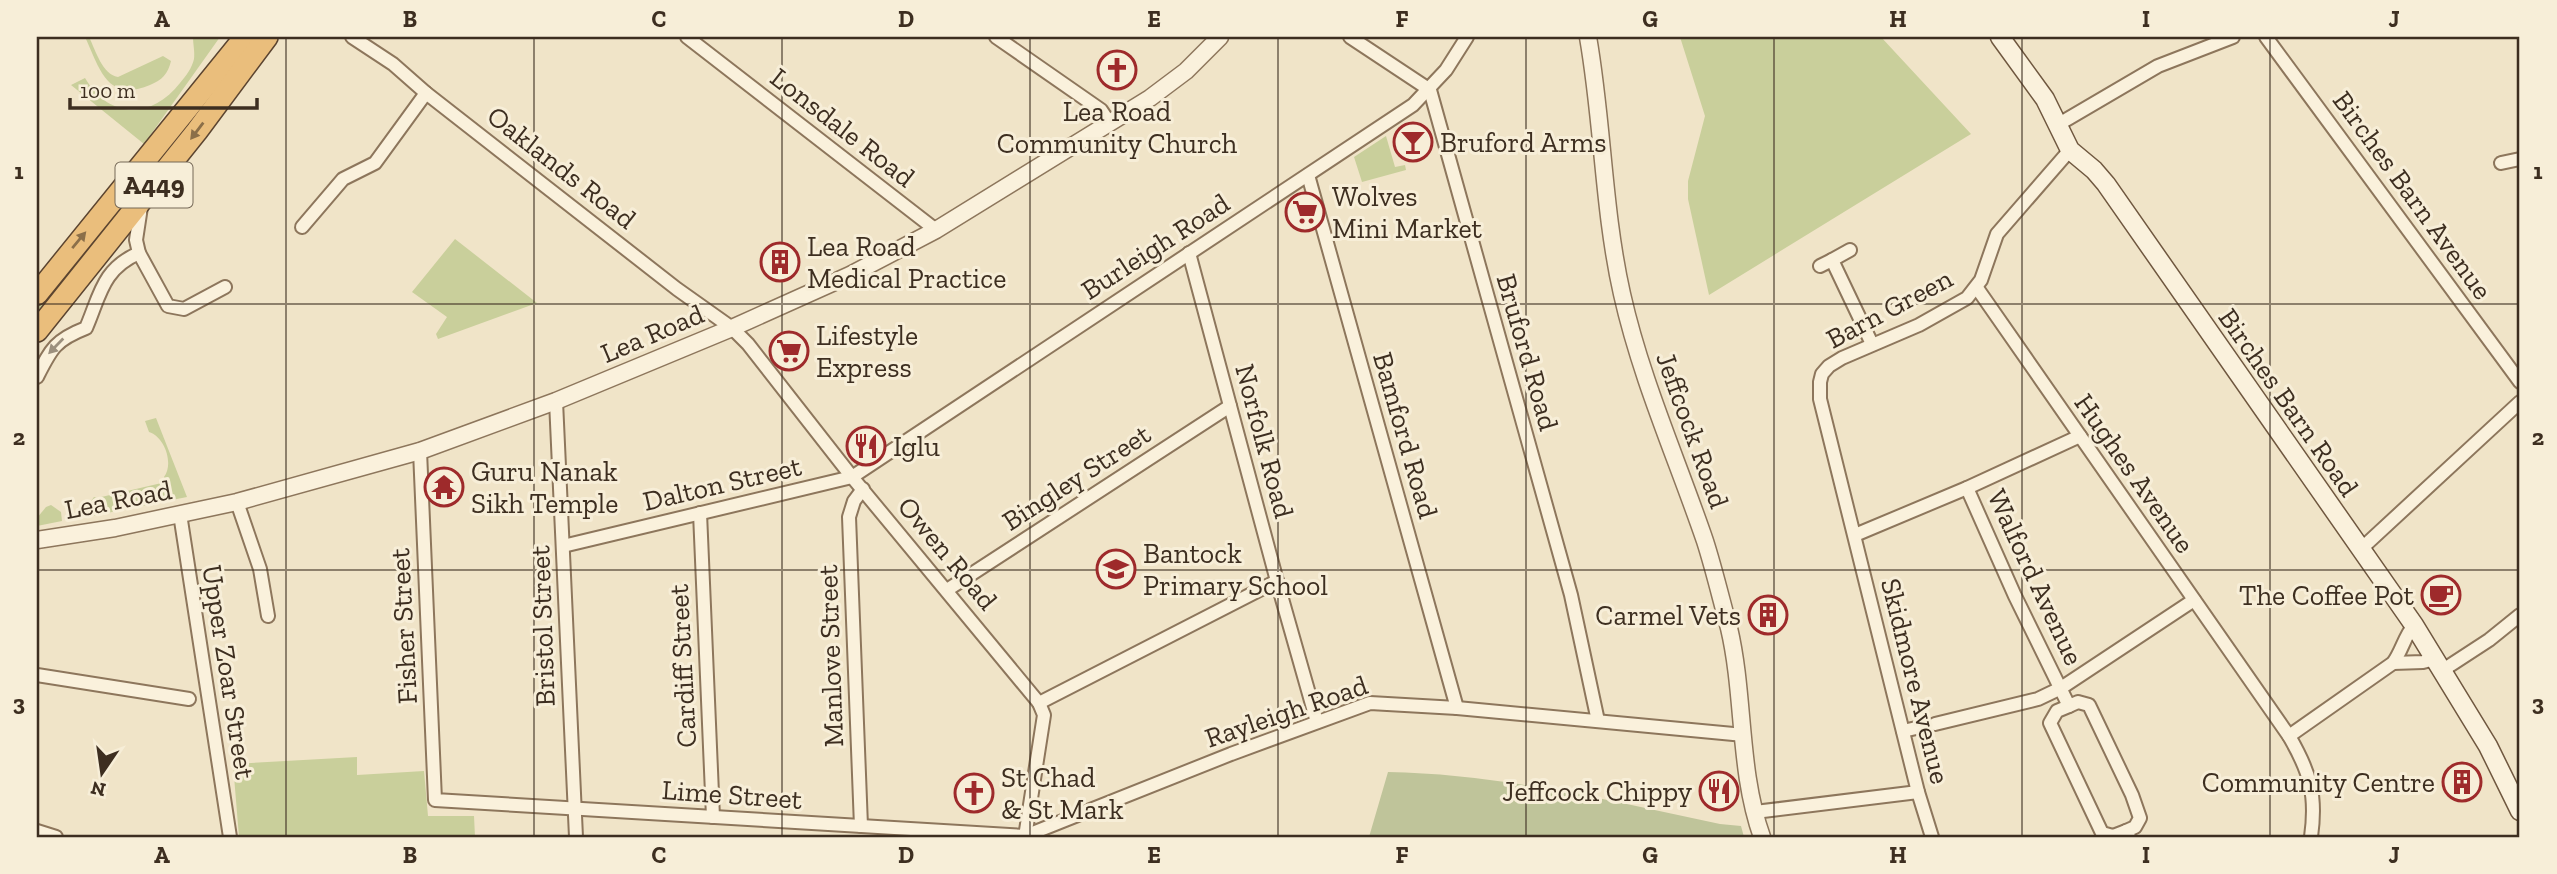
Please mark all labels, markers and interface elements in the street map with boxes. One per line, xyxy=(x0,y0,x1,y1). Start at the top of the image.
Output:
text: A xyxy=(154,5,170,33)
text: B xyxy=(403,5,417,33)
text: C xyxy=(652,5,666,33)
text: D xyxy=(898,5,914,33)
text: E xyxy=(1147,5,1161,33)
text: F xyxy=(1395,5,1409,33)
text: G xyxy=(1642,5,1658,33)
text: H xyxy=(1889,5,1907,33)
text: I xyxy=(2142,5,2150,33)
text: J xyxy=(2388,5,2400,33)
church icon: Lea Road Community Church xyxy=(1096,49,1138,91)
street label: Lonsdale Road xyxy=(764,61,921,194)
scale bar xyxy=(70,66,257,110)
text: 100 m xyxy=(80,78,135,103)
street label: Birches Barn Avenue xyxy=(2326,85,2499,306)
place label: Lea Road Community Church xyxy=(997,95,1238,160)
street label: Oaklands Road xyxy=(481,99,643,236)
one-way arrow xyxy=(190,121,205,139)
bar icon: Bruford Arms xyxy=(1392,121,1434,163)
place label: Bruford Arms xyxy=(1440,126,1606,159)
text: 1 xyxy=(14,157,24,185)
text: 1 xyxy=(2533,157,2543,185)
road number: A449 xyxy=(116,162,192,208)
place label: Wolves Mini Market xyxy=(1332,180,1483,245)
street label: Burleigh Road xyxy=(1075,186,1236,307)
supermarket icon: Wolves Mini Market xyxy=(1284,191,1326,233)
place label: Lea Road Medical Practice xyxy=(807,230,1006,295)
one-way arrow xyxy=(71,231,86,249)
building icon: Lea Road Medical Practice xyxy=(759,241,801,283)
street label: Barn Green xyxy=(1821,261,1958,355)
street label: Bruford Road xyxy=(1489,270,1566,434)
street label: Lea Road xyxy=(596,297,709,370)
street label: Birches Barn Road xyxy=(2211,302,2366,503)
place label: Lifestyle Express xyxy=(816,319,918,384)
supermarket icon: Lifestyle Express xyxy=(768,330,810,372)
one-way arrow xyxy=(47,338,64,355)
street label: Bamford Road xyxy=(1366,348,1445,522)
street label: Jeffcock Road xyxy=(1649,348,1736,513)
street label: Norfolk Road xyxy=(1228,361,1301,522)
street label: Hughes Avenue xyxy=(2067,387,2202,559)
street label: Bingley Street xyxy=(996,417,1157,538)
text: 2 xyxy=(13,423,25,451)
text: 2 xyxy=(2532,423,2544,451)
restaurant icon: Iglu xyxy=(845,425,887,467)
place label: Iglu xyxy=(893,430,940,463)
street label: Dalton Street xyxy=(640,449,805,518)
place label: Guru Nanak Sikh Temple xyxy=(471,455,618,520)
temple icon: Guru Nanak Sikh Temple xyxy=(423,466,465,508)
street label: Lea Road xyxy=(62,473,175,526)
street label: Walford Avenue xyxy=(1980,484,2091,670)
street label: Owen Road xyxy=(891,490,1004,617)
place label: Bantock Primary School xyxy=(1143,537,1328,602)
street label: Bristol Street xyxy=(523,544,562,707)
street label: Fisher Street xyxy=(383,547,424,705)
school or university icon: Bantock Primary School xyxy=(1095,548,1137,590)
street label: Upper Zoar Street xyxy=(195,562,262,782)
street label: Manlove Street xyxy=(811,564,850,748)
cafe icon: The Coffee Pot xyxy=(2420,574,2462,616)
street label: Skidmore Avenue xyxy=(1874,575,1957,787)
place label: The Coffee Pot xyxy=(2239,579,2415,612)
street label: Cardiff Street xyxy=(662,583,703,749)
building icon: Carmel Vets xyxy=(1747,594,1789,636)
place label: Carmel Vets xyxy=(1595,599,1741,632)
street label: Rayleigh Road xyxy=(1200,668,1372,755)
text: 3 xyxy=(13,689,25,717)
text: 3 xyxy=(2532,689,2544,717)
north arrow xyxy=(66,738,136,808)
place label: St Chad & St Mark xyxy=(1001,761,1124,826)
building icon: Community Centre xyxy=(2441,761,2483,803)
place label: Community Centre xyxy=(2202,766,2435,799)
restaurant icon: Jeffcock Chippy xyxy=(1698,770,1740,812)
church icon: St Chad & St Mark xyxy=(953,772,995,814)
street label: Lime Street xyxy=(661,773,804,816)
place label: Jeffcock Chippy xyxy=(1502,775,1693,808)
text: N xyxy=(89,776,108,802)
text: A xyxy=(154,841,170,869)
text: B xyxy=(403,841,417,869)
text: C xyxy=(652,841,666,869)
text: D xyxy=(898,841,914,869)
text: E xyxy=(1147,841,1161,869)
text: F xyxy=(1395,841,1409,869)
text: G xyxy=(1642,841,1658,869)
text: H xyxy=(1889,841,1907,869)
text: I xyxy=(2142,841,2150,869)
text: J xyxy=(2388,841,2400,869)

